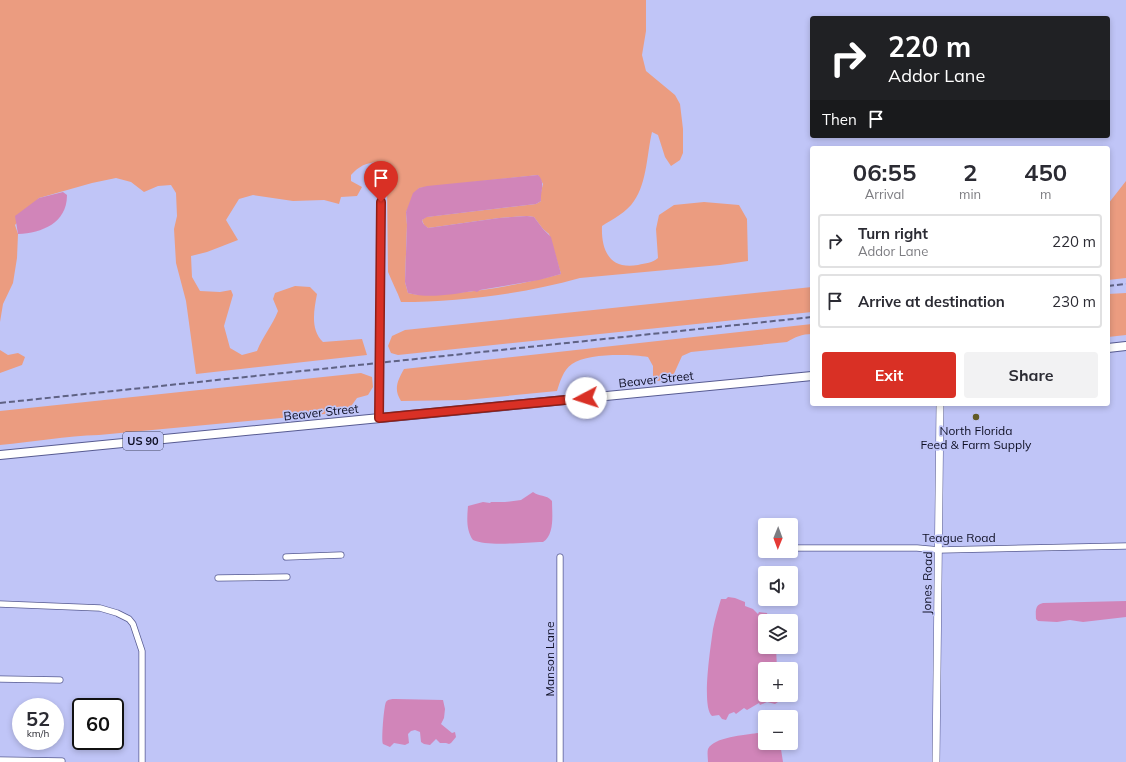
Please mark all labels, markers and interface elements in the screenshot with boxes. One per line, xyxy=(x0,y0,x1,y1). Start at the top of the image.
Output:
text: 220 m xyxy=(888,29,971,64)
icon: right xyxy=(822,32,874,84)
text: Addor Lane xyxy=(888,64,985,87)
icon: arrive xyxy=(865,108,887,130)
text: Then xyxy=(822,110,857,129)
text: 06:55 xyxy=(853,157,916,187)
text: 2 xyxy=(963,157,977,187)
text: 450 xyxy=(1024,157,1067,187)
pin xyxy=(364,161,398,202)
icon: arrive xyxy=(370,167,392,189)
text: Arrival xyxy=(865,186,904,202)
text: min xyxy=(959,186,981,202)
text: m xyxy=(1040,186,1051,202)
text: Turn right xyxy=(858,224,928,243)
icon: right xyxy=(824,230,846,252)
text: 220 m xyxy=(1052,232,1096,251)
text: Addor Lane xyxy=(858,243,928,259)
icon: arrive xyxy=(824,290,846,312)
text: Arrive at destination xyxy=(858,292,1005,311)
text: 230 m xyxy=(1052,292,1096,311)
button: Exit xyxy=(822,352,956,398)
button: Share xyxy=(964,352,1098,398)
street label: Beaver Street xyxy=(618,368,694,390)
position arrow xyxy=(565,377,607,419)
street label: Beaver Street xyxy=(283,401,359,423)
marker: North Florida Feed & Farm Supply xyxy=(971,412,981,422)
place label: North Florida Feed & Farm Supply xyxy=(921,423,1032,452)
road number: US 90 xyxy=(123,432,163,450)
north arrow xyxy=(758,518,798,558)
map controls xyxy=(758,518,798,750)
street label: Teague Road xyxy=(922,530,996,545)
street label: Jones Road xyxy=(919,551,935,615)
button: sound xyxy=(758,566,798,606)
button: layers xyxy=(758,614,798,654)
street label: Manson Lane xyxy=(542,622,557,696)
button: + xyxy=(758,662,798,702)
speed limit sign: 60 xyxy=(72,698,124,750)
text: 52 xyxy=(26,706,50,731)
button: − xyxy=(758,710,798,750)
text: km/h xyxy=(27,727,49,740)

